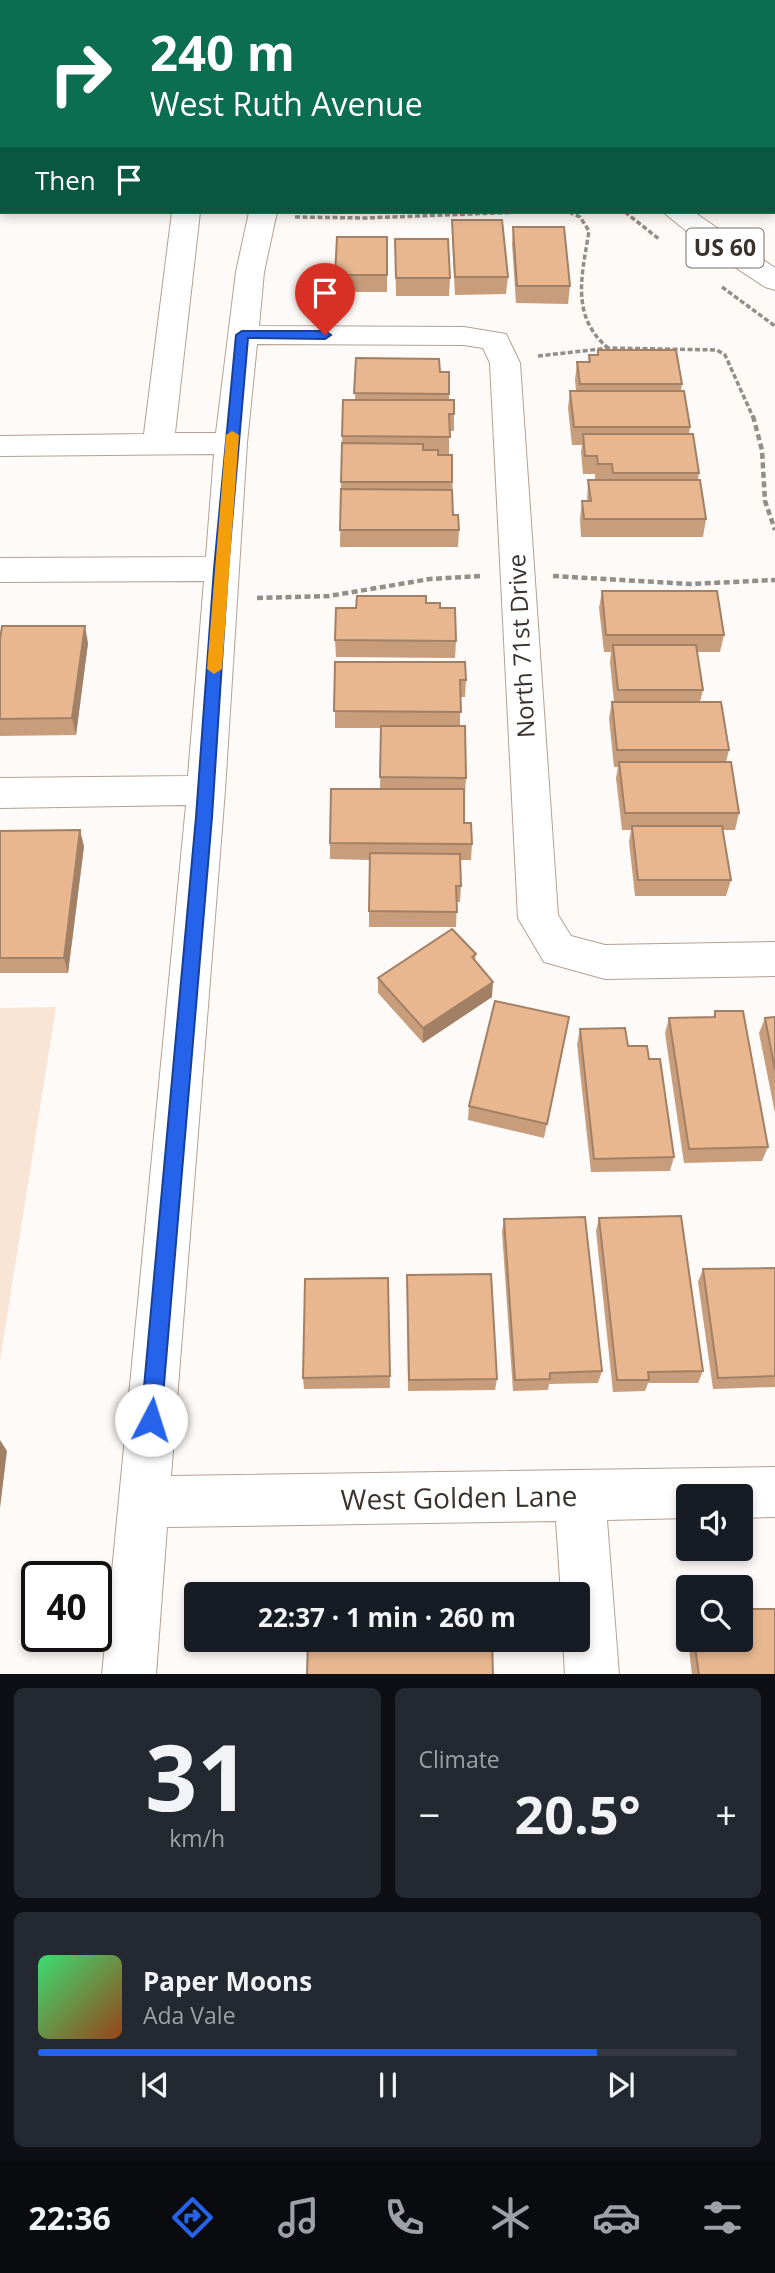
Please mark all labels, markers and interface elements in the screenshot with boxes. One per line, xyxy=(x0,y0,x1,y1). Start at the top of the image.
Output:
text: 240 m xyxy=(150,19,295,85)
icon: right xyxy=(35,28,126,119)
text: West Ruth Avenue xyxy=(150,82,423,125)
icon: arrive xyxy=(110,161,148,199)
text: Then xyxy=(35,162,96,198)
road number: US 60 xyxy=(686,229,764,268)
pin xyxy=(295,263,355,335)
icon: arrive xyxy=(306,274,344,312)
street label: North 71st Drive xyxy=(499,553,542,739)
position arrow xyxy=(114,1383,188,1457)
street label: West Golden Lane xyxy=(340,1476,578,1518)
map controls xyxy=(676,1484,753,1652)
button: sound xyxy=(676,1484,753,1561)
speed limit sign: 40 xyxy=(21,1561,112,1652)
button: search xyxy=(676,1575,753,1652)
text: 22:37 · 1 min · 260 m xyxy=(258,1599,516,1635)
text: 31 xyxy=(145,1714,249,1838)
text: Climate xyxy=(419,1743,500,1775)
text: 20.5° xyxy=(515,1778,641,1849)
text: − xyxy=(419,1788,440,1840)
text: + xyxy=(715,1788,737,1840)
text: km/h xyxy=(169,1822,225,1854)
text: Paper Moons xyxy=(143,1963,312,1999)
text: Ada Vale xyxy=(143,1999,236,2031)
icon: previous xyxy=(136,2066,174,2104)
icon: pause xyxy=(369,2066,407,2104)
icon: next xyxy=(602,2066,640,2104)
icon: directions xyxy=(168,2193,217,2242)
icon: music xyxy=(274,2193,323,2242)
icon: phone xyxy=(380,2193,429,2242)
icon: climate xyxy=(486,2193,535,2242)
icon: car xyxy=(592,2193,641,2242)
icon: filters xyxy=(698,2193,747,2242)
text: 22:36 xyxy=(28,2196,111,2239)

